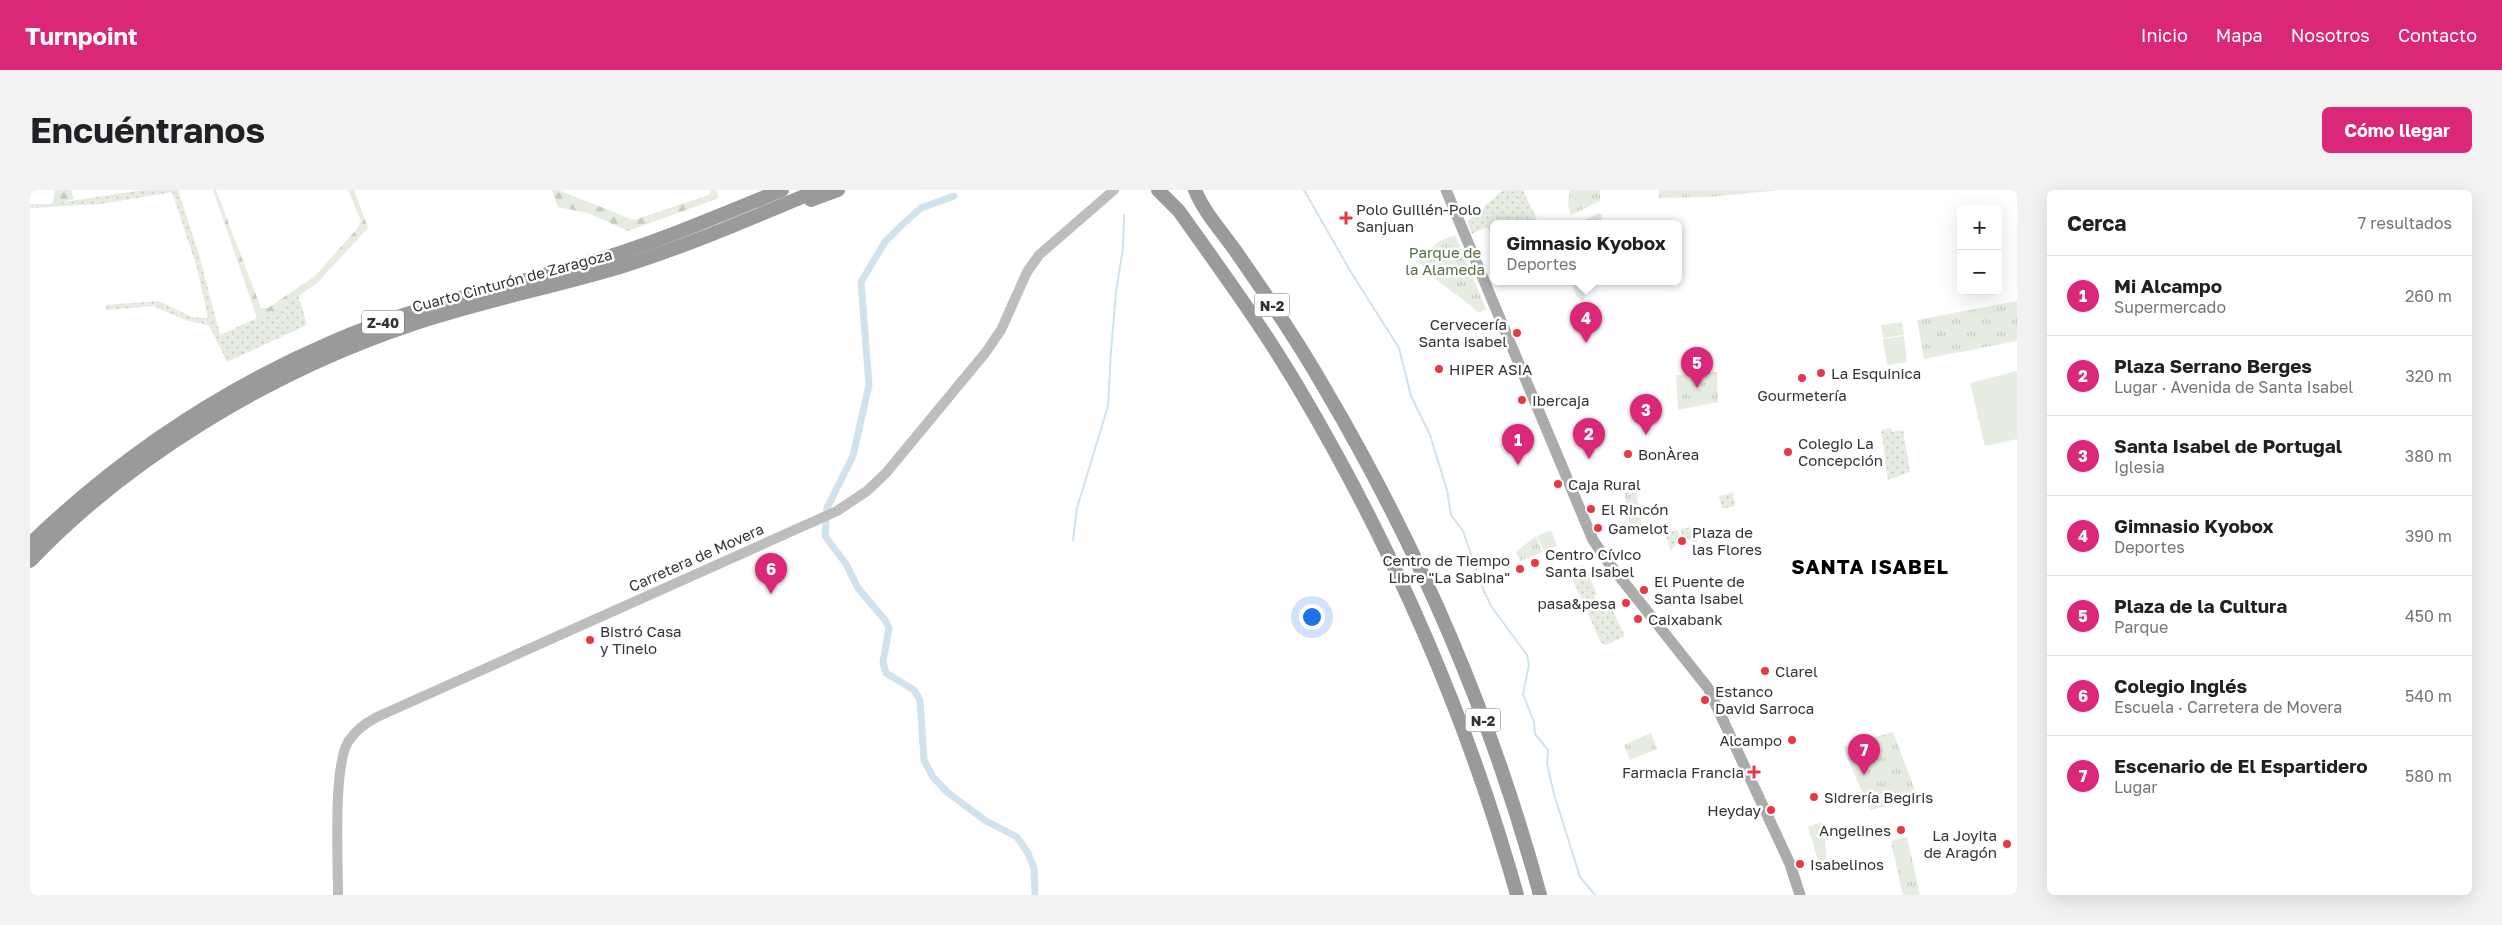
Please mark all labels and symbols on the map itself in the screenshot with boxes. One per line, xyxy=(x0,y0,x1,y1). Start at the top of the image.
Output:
place label: Polo Guillén-Polo Sanjuan xyxy=(1356,200,1481,235)
marker: Polo Guillén-Polo Sanjuan xyxy=(1340,212,1352,224)
park label: Parque de la Alameda xyxy=(1405,243,1485,278)
street label: Cuarto Cinturón de Zaragoza xyxy=(410,245,614,315)
road number: N-2 xyxy=(1254,294,1290,316)
pin: 4 xyxy=(1570,302,1602,343)
road number: Z-40 xyxy=(362,310,404,334)
place label: Cervecería Santa isabel xyxy=(1418,315,1507,350)
marker: Cervecería Santa isabel xyxy=(1511,327,1523,339)
pin: 5 xyxy=(1681,347,1713,388)
place label: HIPER ASIA xyxy=(1449,360,1532,378)
marker: HIPER ASIA xyxy=(1433,363,1445,375)
place label: La Esquinica xyxy=(1831,364,1921,382)
marker: La Esquinica xyxy=(1815,367,1827,379)
marker: Gourmetería xyxy=(1796,372,1808,384)
place label: Gourmetería xyxy=(1757,386,1847,404)
place label: Ibercaja xyxy=(1532,391,1589,409)
marker: Ibercaja xyxy=(1516,394,1528,406)
pin: 3 xyxy=(1630,394,1662,435)
pin: 2 xyxy=(1573,418,1605,459)
pin: 1 xyxy=(1502,424,1534,465)
place label: Colegio La Concepción xyxy=(1798,434,1883,469)
place label: BonÀrea xyxy=(1638,445,1699,463)
marker: Colegio La Concepción xyxy=(1782,446,1794,458)
marker: BonÀrea xyxy=(1622,448,1634,460)
place label: Caja Rural xyxy=(1568,475,1641,493)
marker: Caja Rural xyxy=(1552,478,1564,490)
place label: El Rincón xyxy=(1601,500,1669,518)
marker: El Rincón xyxy=(1585,503,1597,515)
street label: Carretera de Movera xyxy=(626,519,766,595)
place label: Gamelot xyxy=(1608,519,1669,537)
marker: Gamelot xyxy=(1592,522,1604,534)
place label: Plaza de las Flores xyxy=(1692,523,1762,558)
marker: Plaza de las Flores xyxy=(1676,535,1688,547)
place label: Centro Cívico Santa Isabel xyxy=(1545,545,1641,580)
place label: Centro de Tiempo Libre "La Sabina" xyxy=(1382,551,1510,586)
pin: 6 xyxy=(755,553,787,594)
district label: SANTA ISABEL xyxy=(1791,554,1949,578)
marker: Centro Cívico Santa Isabel xyxy=(1529,557,1541,569)
marker: Centro de Tiempo Libre "La Sabina" xyxy=(1514,563,1526,575)
place label: El Puente de Santa Isabel xyxy=(1654,572,1745,607)
marker: El Puente de Santa Isabel xyxy=(1638,584,1650,596)
place label: pasa&pesa xyxy=(1537,594,1616,612)
marker: pasa&pesa xyxy=(1620,597,1632,609)
your location xyxy=(1299,604,1325,630)
place label: Caixabank xyxy=(1648,610,1723,628)
marker: Caixabank xyxy=(1632,613,1644,625)
place label: Bistró Casa y Tinelo xyxy=(600,622,682,657)
marker: Bistró Casa y Tinelo xyxy=(584,634,596,646)
place label: Clarel xyxy=(1775,662,1818,680)
marker: Clarel xyxy=(1759,665,1771,677)
place label: Estanco David Sarroca xyxy=(1715,682,1814,717)
marker: Estanco David Sarroca xyxy=(1699,694,1711,706)
road number: N-2 xyxy=(1466,708,1500,732)
place label: Alcampo xyxy=(1719,731,1782,749)
marker: Alcampo xyxy=(1786,734,1798,746)
pin: 7 xyxy=(1848,734,1880,775)
place label: Farmacia Francia xyxy=(1622,763,1744,781)
marker: Farmacia Francia xyxy=(1748,766,1760,778)
place label: Sidrería Begiris xyxy=(1824,788,1933,806)
marker: Sidrería Begiris xyxy=(1808,791,1820,803)
place label: Heyday xyxy=(1707,801,1762,819)
marker: Heyday xyxy=(1765,804,1777,816)
place label: Angelines xyxy=(1819,821,1891,839)
marker: Angelines xyxy=(1895,824,1907,836)
place label: La Joyita de Aragón xyxy=(1924,826,1997,861)
marker: La Joyita de Aragón xyxy=(2001,838,2013,850)
place label: Isabelinos xyxy=(1810,855,1884,873)
marker: Isabelinos xyxy=(1794,858,1806,870)

